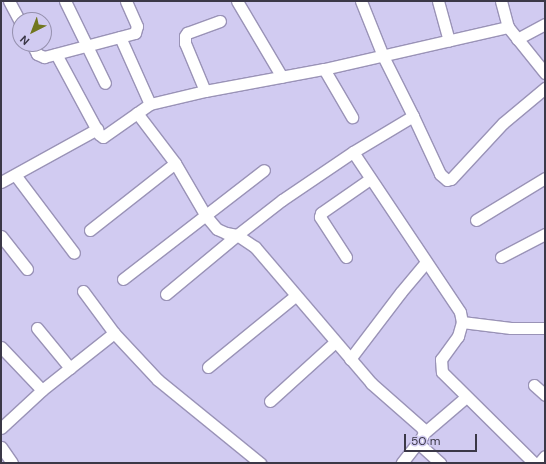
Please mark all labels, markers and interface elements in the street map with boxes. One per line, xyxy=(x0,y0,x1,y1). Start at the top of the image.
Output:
north arrow xyxy=(12,12,52,52)
text: N xyxy=(17,32,32,48)
scale bar xyxy=(406,426,479,452)
text: 50 m xyxy=(411,433,440,449)

